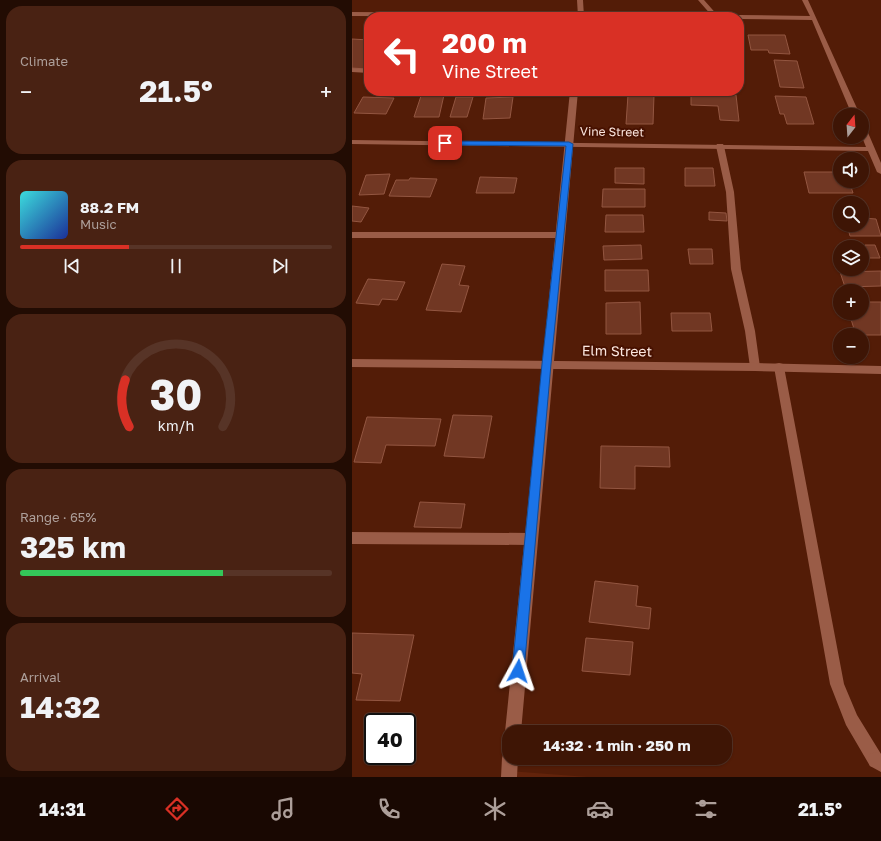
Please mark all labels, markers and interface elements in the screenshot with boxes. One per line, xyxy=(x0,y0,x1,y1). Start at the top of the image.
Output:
text: 200 m xyxy=(442,26,527,59)
icon: left xyxy=(376,28,428,80)
text: Climate xyxy=(20,53,68,69)
text: Vine Street xyxy=(442,60,538,82)
text: 21.5° xyxy=(139,73,213,109)
text: − xyxy=(20,78,32,105)
text: + xyxy=(320,78,332,105)
north arrow xyxy=(833,108,869,144)
map controls xyxy=(833,108,869,364)
street label: Vine Street xyxy=(580,123,644,140)
pin xyxy=(428,126,462,160)
icon: arrive xyxy=(434,132,456,154)
button: sound xyxy=(833,152,869,188)
button: search xyxy=(833,196,869,232)
text: 88.2 FM xyxy=(80,198,139,216)
text: Music xyxy=(80,216,117,232)
button: layers xyxy=(833,240,869,276)
icon: previous xyxy=(61,255,83,277)
icon: pause xyxy=(165,255,187,277)
icon: next xyxy=(269,255,291,277)
button: + xyxy=(833,284,869,320)
button: − xyxy=(833,328,869,364)
street label: Elm Street xyxy=(582,341,652,360)
text: 30 xyxy=(150,368,202,418)
text: km/h xyxy=(158,416,194,433)
text: Range · 65% xyxy=(20,509,96,525)
text: 325 km xyxy=(20,529,126,565)
position arrow xyxy=(497,650,539,692)
text: Arrival xyxy=(20,669,61,685)
text: 14:32 xyxy=(20,689,100,725)
speed limit sign: 40 xyxy=(364,713,416,765)
text: 14:32 · 1 min · 250 m xyxy=(543,736,691,754)
icon: directions xyxy=(163,795,191,823)
icon: music xyxy=(269,795,297,823)
icon: phone xyxy=(375,795,403,823)
icon: climate xyxy=(481,795,509,823)
icon: car xyxy=(586,795,614,823)
icon: filters xyxy=(692,795,720,823)
text: 14:31 xyxy=(39,798,85,820)
text: 21.5° xyxy=(798,798,842,820)

